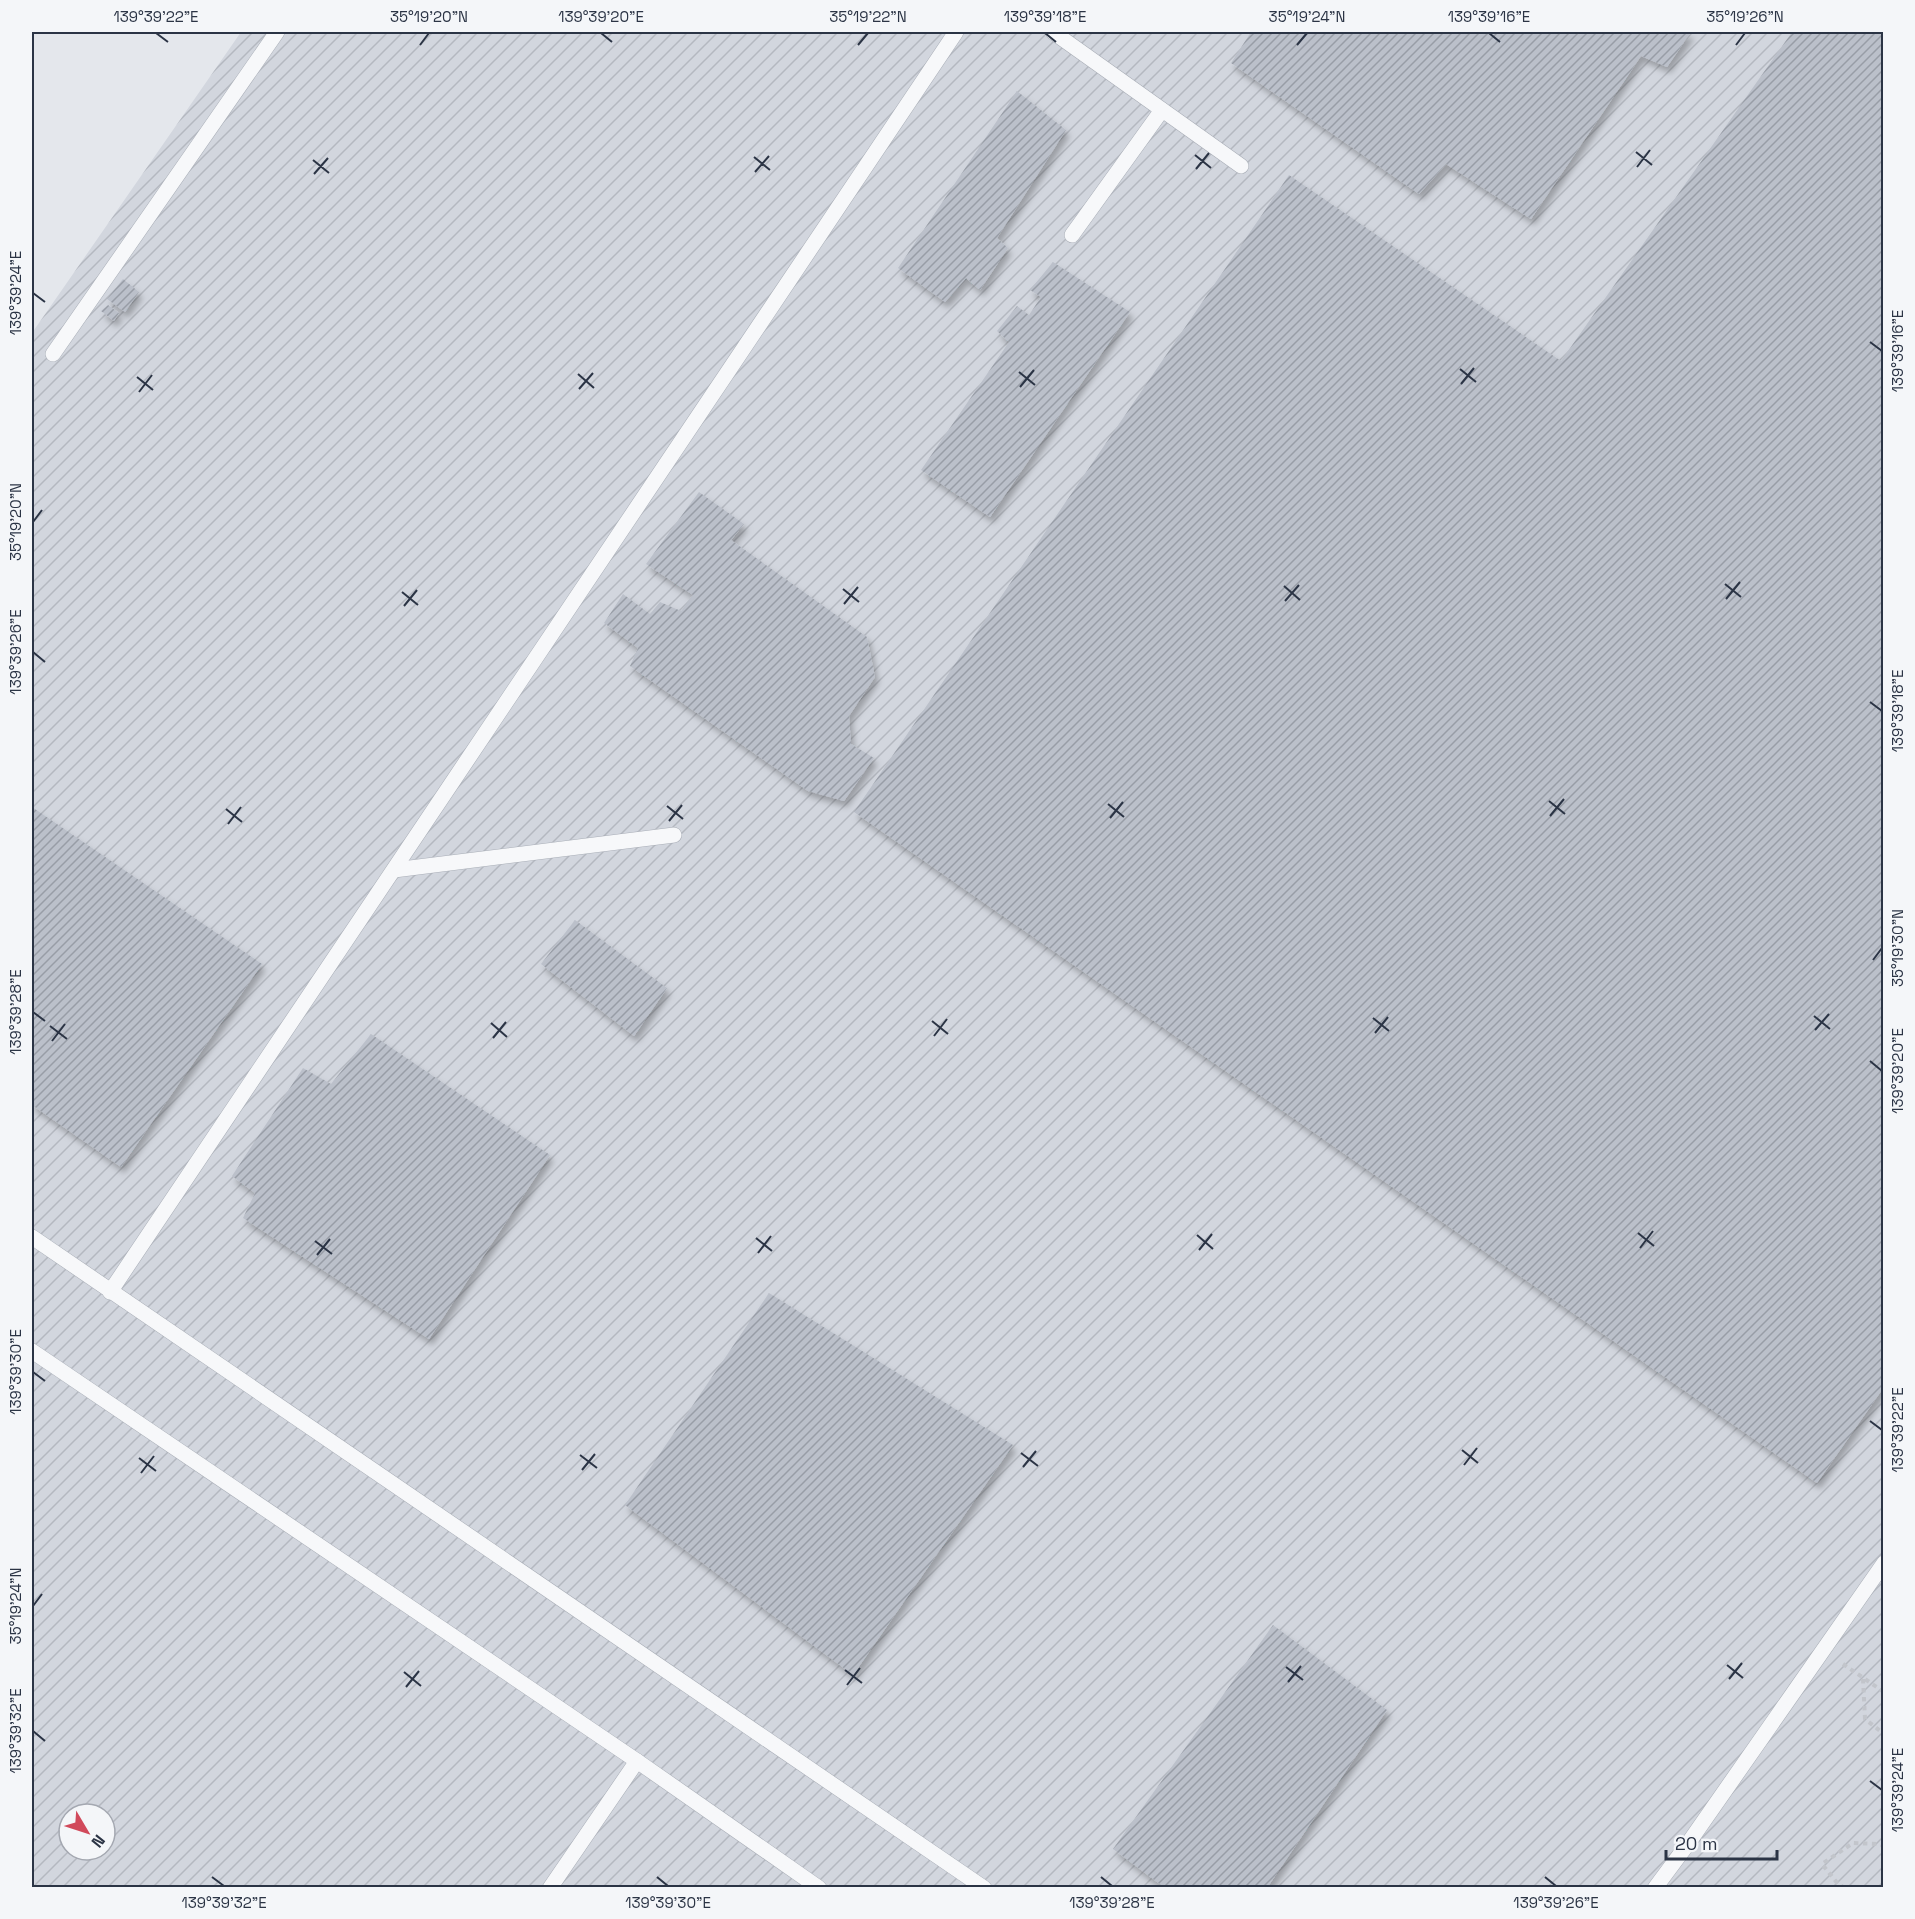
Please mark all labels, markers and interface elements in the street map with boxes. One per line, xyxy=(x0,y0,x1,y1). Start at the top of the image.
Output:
text: 139°39'22"E xyxy=(113,7,199,26)
text: 35°19'20"N xyxy=(390,7,468,26)
text: 139°39'20"E xyxy=(558,7,644,26)
text: 35°19'22"N xyxy=(829,7,907,26)
text: 139°39'18"E xyxy=(1004,7,1086,26)
text: 35°19'24"N xyxy=(1269,7,1345,26)
text: 139°39'16"E xyxy=(1448,7,1530,26)
text: 35°19'26"N xyxy=(1706,7,1784,26)
text: 139°39'24"E xyxy=(6,251,25,335)
text: 139°39'16"E xyxy=(1888,310,1907,392)
text: 35°19'20"N xyxy=(6,483,25,561)
text: 139°39'26"E xyxy=(6,609,25,695)
text: 139°39'18"E xyxy=(1888,670,1907,752)
text: 35°19'30"N xyxy=(1888,909,1907,987)
text: 139°39'28"E xyxy=(6,969,25,1055)
text: 139°39'20"E xyxy=(1888,1028,1907,1114)
text: 139°39'30"E xyxy=(6,1329,25,1415)
text: 139°39'22"E xyxy=(1888,1387,1907,1473)
text: 35°19'24"N xyxy=(6,1568,25,1644)
text: 139°39'32"E xyxy=(6,1688,25,1774)
text: 139°39'24"E xyxy=(1888,1748,1907,1832)
north arrow xyxy=(57,1802,117,1862)
scale bar xyxy=(1666,1823,1777,1861)
text: N xyxy=(87,1830,110,1852)
text: 20 m xyxy=(1675,1832,1718,1855)
text: 139°39'32"E xyxy=(181,1893,267,1912)
text: 139°39'30"E xyxy=(625,1893,711,1912)
text: 139°39'28"E xyxy=(1069,1893,1155,1912)
text: 139°39'26"E xyxy=(1513,1893,1599,1912)

